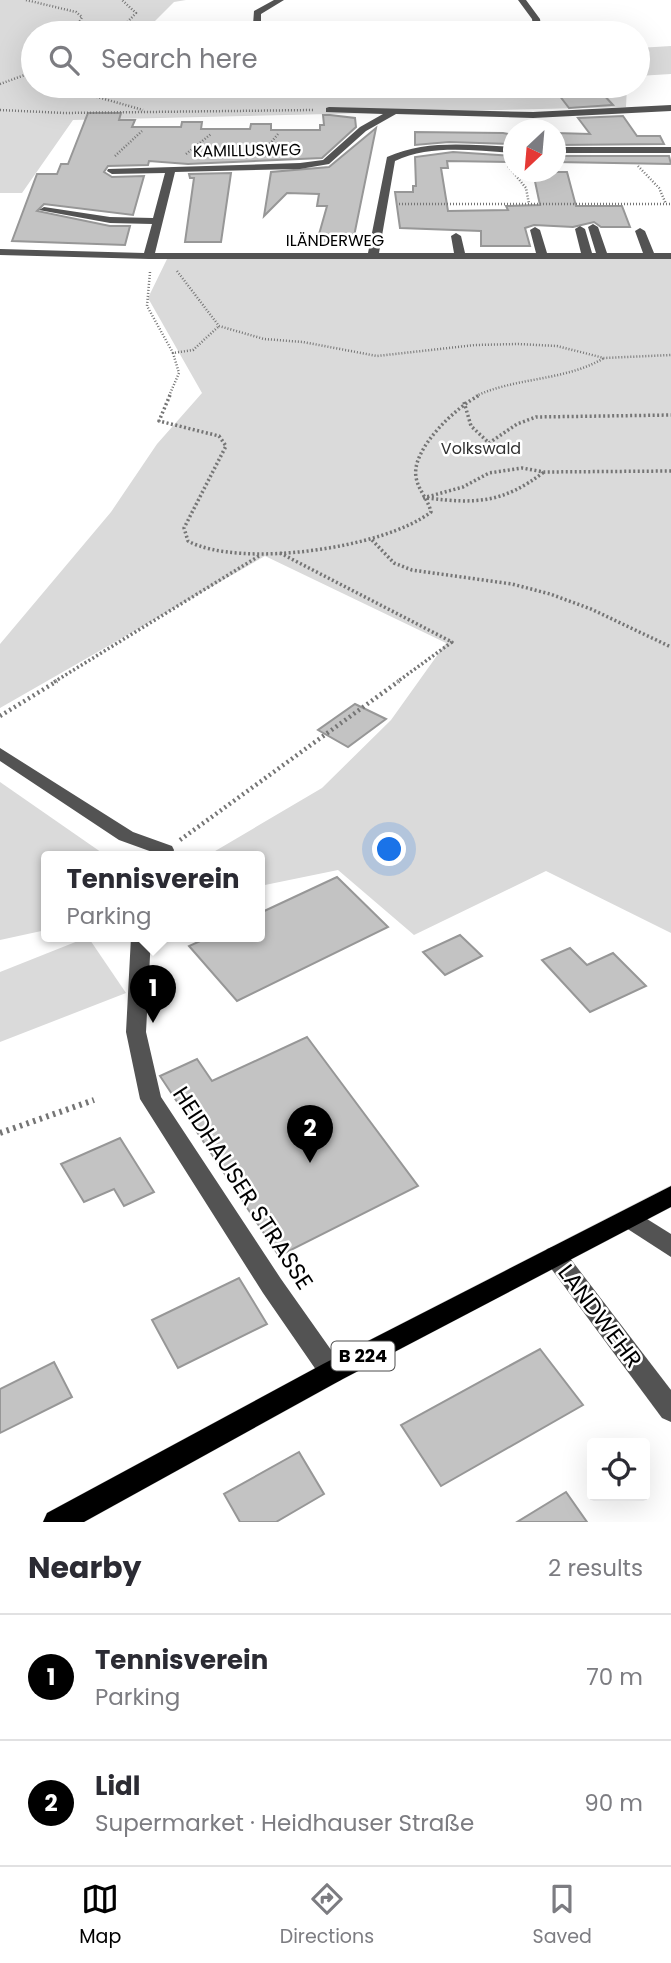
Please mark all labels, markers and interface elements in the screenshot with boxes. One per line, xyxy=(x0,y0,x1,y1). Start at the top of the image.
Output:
search box xyxy=(21,21,650,98)
icon: search xyxy=(45,41,83,79)
text: Search here xyxy=(101,41,258,77)
north arrow xyxy=(503,119,566,182)
street label: KAMILLUSWEG xyxy=(193,138,301,163)
street label: ILÄNDERWEG xyxy=(286,229,384,252)
park label: Volkswald xyxy=(441,437,521,460)
your location xyxy=(372,832,406,866)
popup xyxy=(41,851,265,942)
text: Tennisverein xyxy=(66,861,240,897)
text: Parking xyxy=(66,900,152,932)
pin: 1 xyxy=(130,965,176,1023)
street label: HEIDHAUSER STRASSE xyxy=(165,1080,321,1296)
pin: 2 xyxy=(287,1105,333,1163)
street label: LANDWEHR xyxy=(551,1258,649,1374)
road number: B 224 xyxy=(332,1342,394,1371)
map controls xyxy=(587,1438,650,1501)
button: locate xyxy=(587,1438,650,1501)
text: Nearby xyxy=(28,1546,142,1589)
text: 2 results xyxy=(548,1552,643,1584)
text: Tennisverein xyxy=(95,1642,268,1678)
text: 1 xyxy=(47,1661,55,1693)
text: 70 m xyxy=(586,1661,643,1693)
text: Parking xyxy=(95,1681,180,1713)
text: Lidl xyxy=(95,1768,140,1804)
text: 2 xyxy=(44,1787,58,1819)
text: 90 m xyxy=(584,1787,643,1819)
text: Supermarket · Heidhauser Straße xyxy=(95,1807,474,1839)
tab: Map xyxy=(79,1880,121,1951)
tab: Directions xyxy=(280,1880,374,1951)
tab: Saved xyxy=(533,1880,592,1951)

